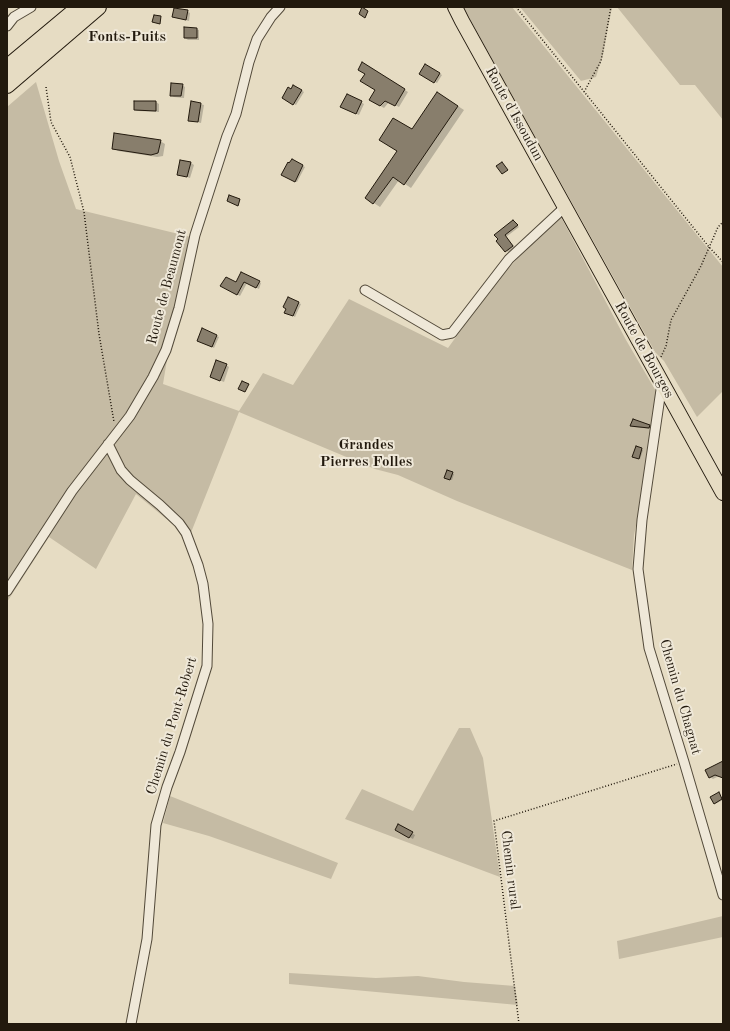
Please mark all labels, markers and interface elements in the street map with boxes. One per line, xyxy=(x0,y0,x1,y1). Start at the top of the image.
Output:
district label: Fonts-Puits xyxy=(88,28,166,46)
street label: Route d'Issoudun xyxy=(481,64,547,164)
street label: Route de Beaumont xyxy=(144,228,190,346)
street label: Route de Bourges xyxy=(611,299,677,401)
district label: Grandes Pierres Folles xyxy=(320,436,412,471)
street label: Chemin du Chagnat xyxy=(655,637,705,757)
street label: Chemin du Pont-Robert xyxy=(143,655,201,797)
street label: Chemin rural xyxy=(497,830,523,910)

